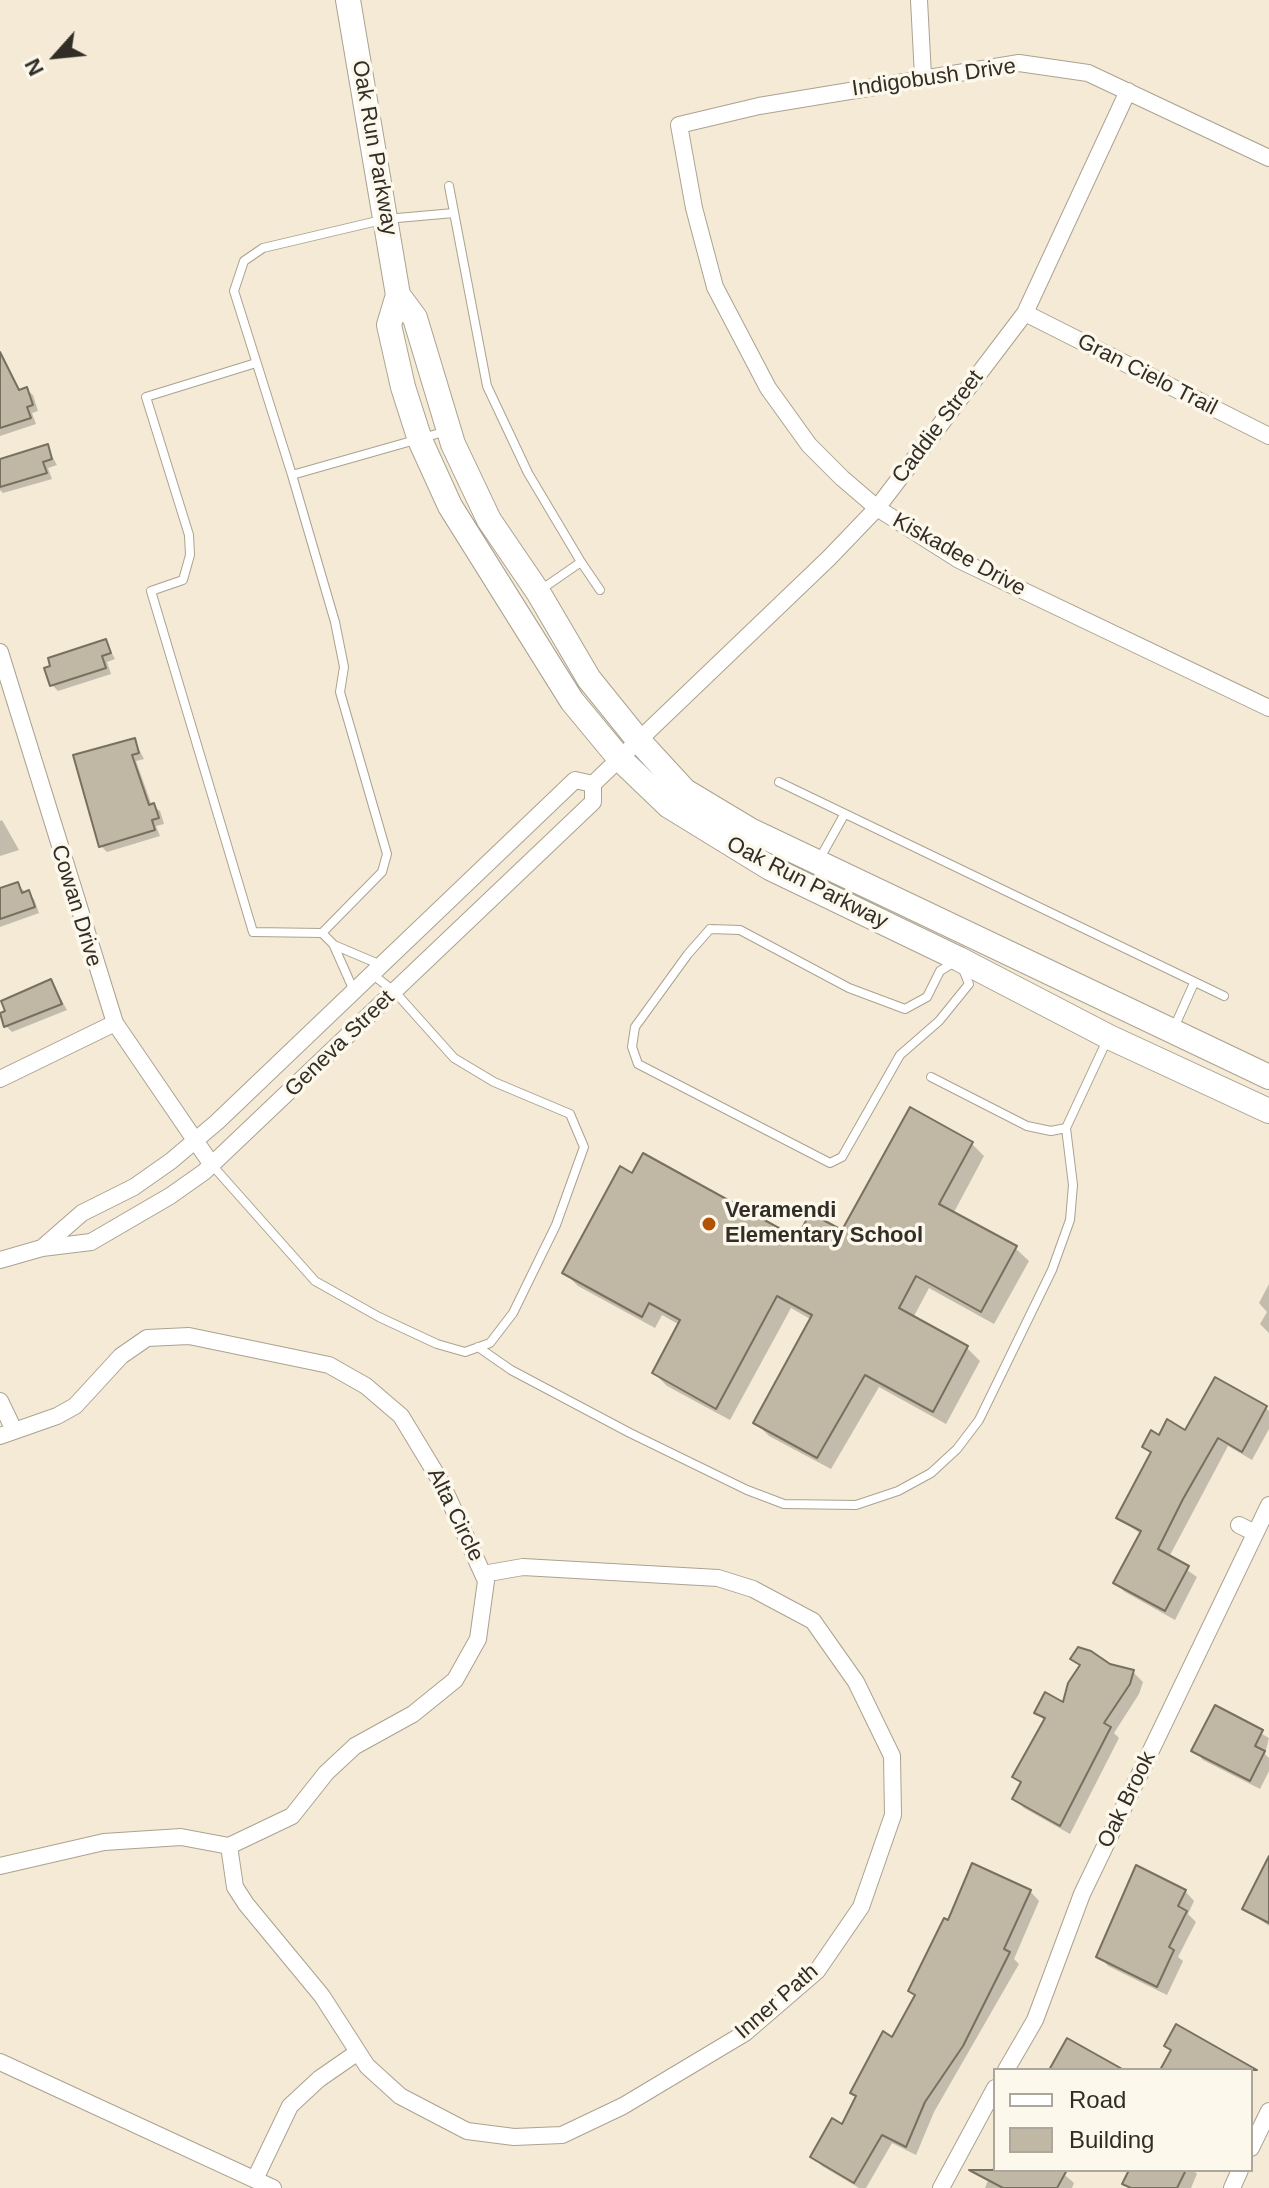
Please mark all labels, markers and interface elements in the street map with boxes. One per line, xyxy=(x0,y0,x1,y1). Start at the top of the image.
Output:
north arrow xyxy=(16,16,96,96)
street label: Indigobush Drive xyxy=(850,53,1018,103)
text: N xyxy=(19,54,49,80)
street label: Oak Run Parkway xyxy=(346,58,402,238)
street label: Gran Cielo Trail xyxy=(1073,328,1221,422)
street label: Caddie Street xyxy=(887,365,989,489)
street label: Kiskadee Drive xyxy=(888,508,1030,602)
street label: Oak Run Parkway xyxy=(722,831,892,935)
street label: Cowan Drive xyxy=(45,842,107,970)
street label: Geneva Street xyxy=(280,985,400,1103)
place label: Veramendi Elementary School xyxy=(725,1198,923,1250)
marker: Veramendi Elementary School xyxy=(700,1215,718,1233)
street label: Alta Circle xyxy=(421,1464,489,1566)
street label: Oak Brook xyxy=(1092,1748,1162,1852)
street label: Inner Path xyxy=(730,1959,824,2045)
legend xyxy=(993,2068,1253,2172)
text: Road xyxy=(1069,2086,1126,2113)
text: Building xyxy=(1069,2126,1154,2153)

